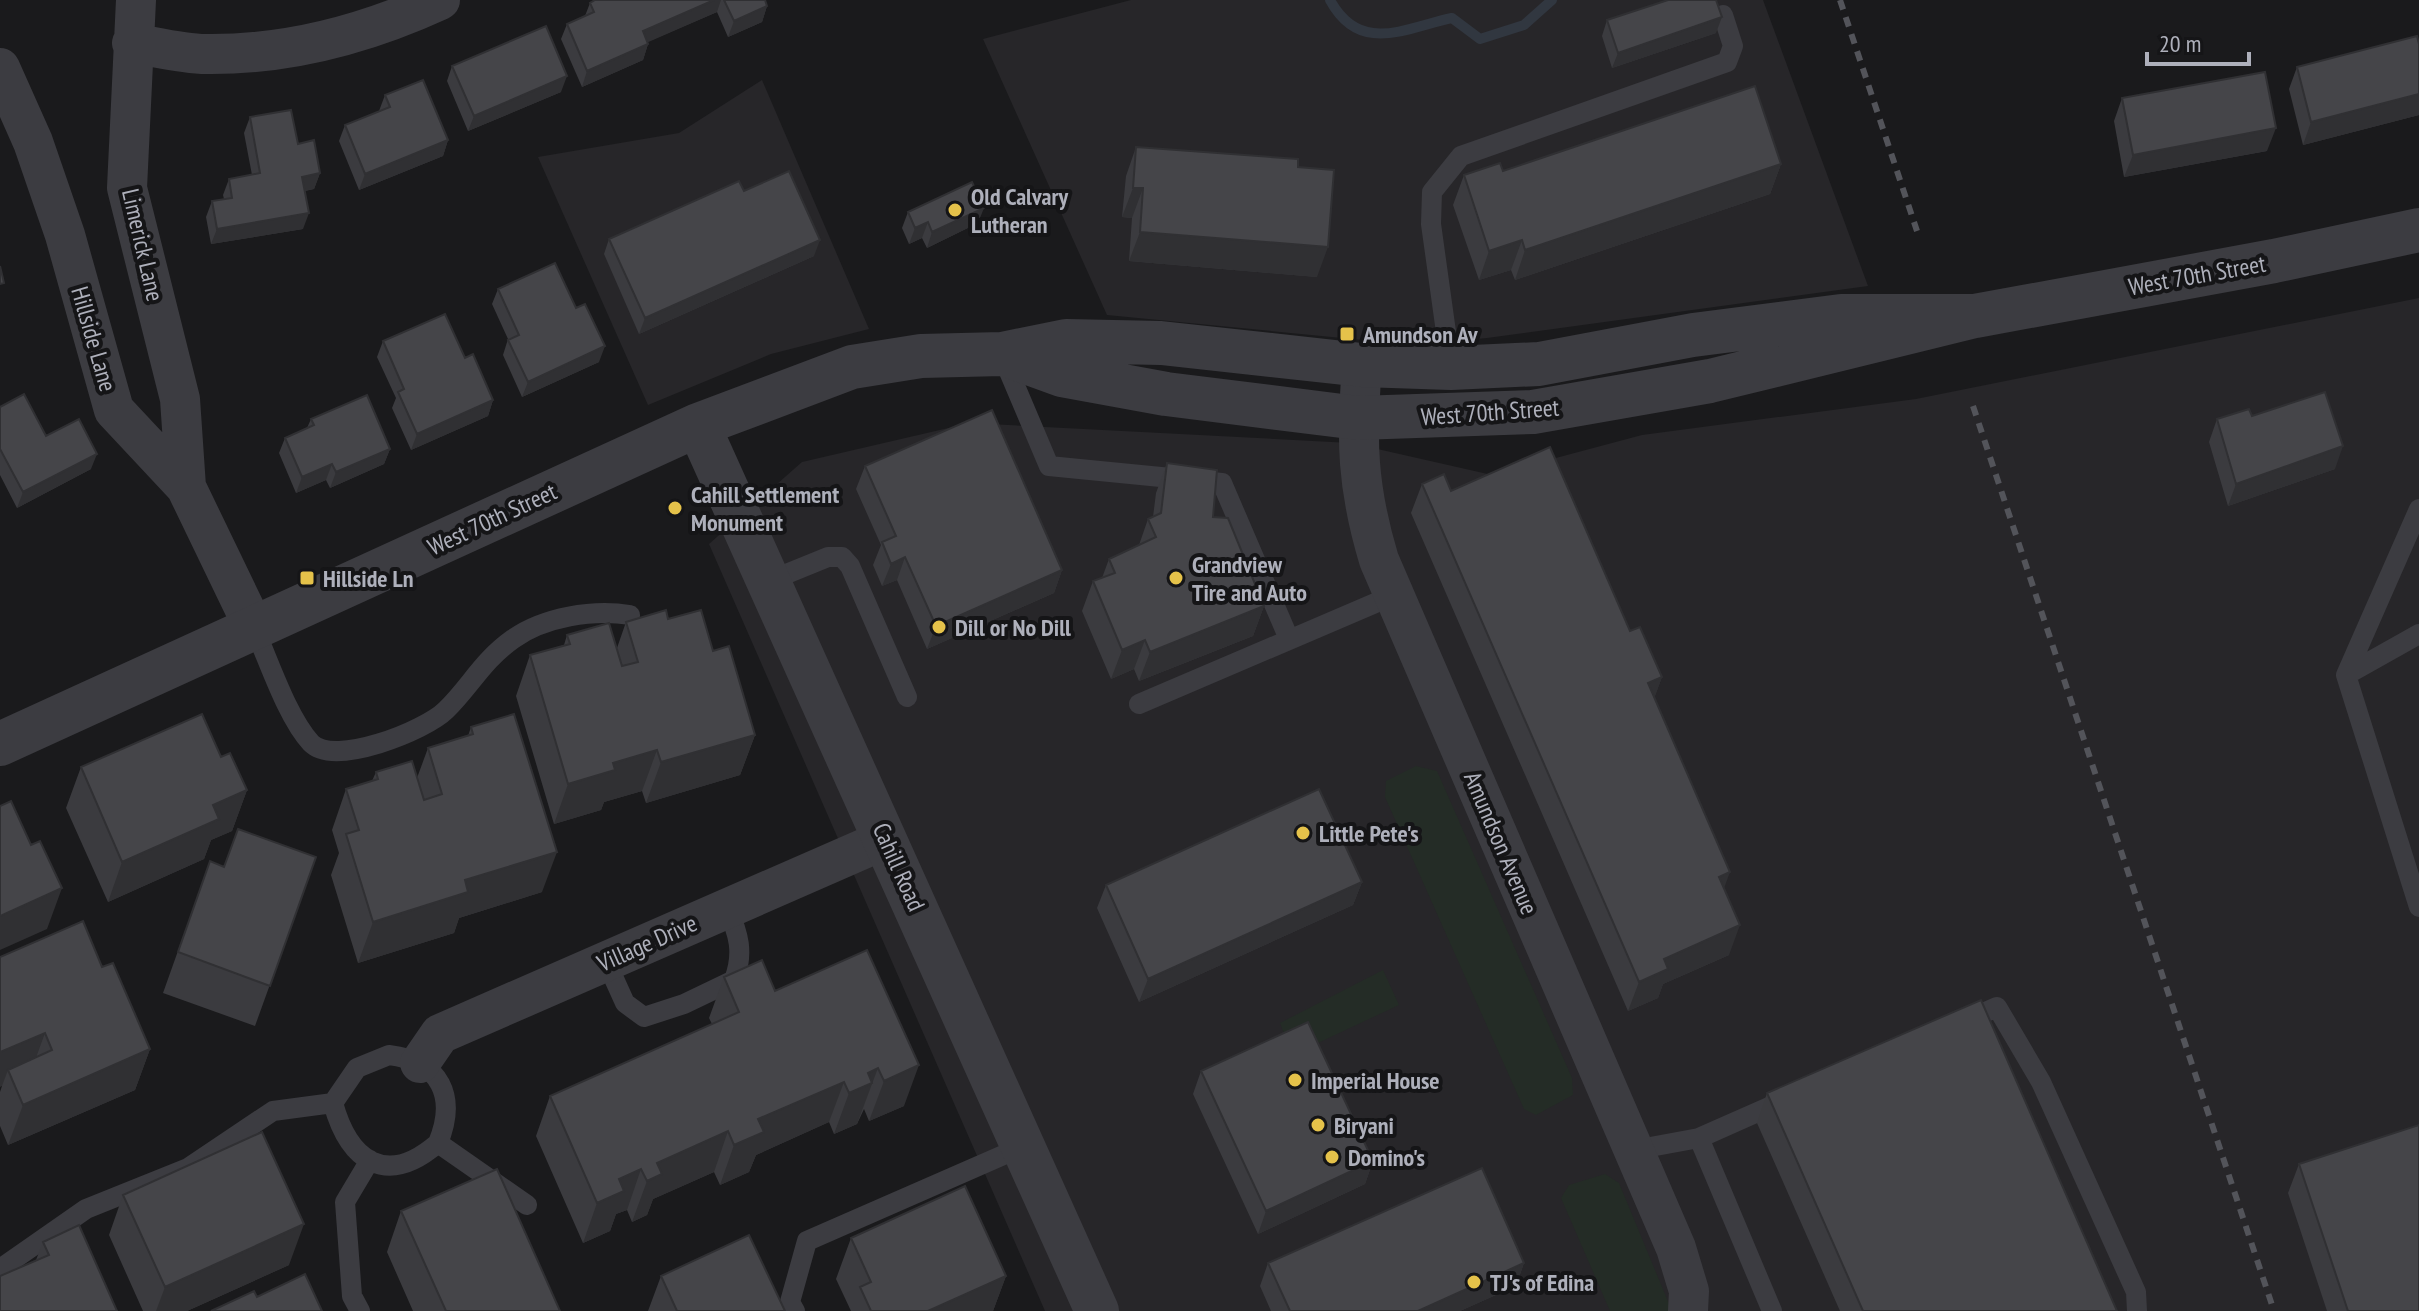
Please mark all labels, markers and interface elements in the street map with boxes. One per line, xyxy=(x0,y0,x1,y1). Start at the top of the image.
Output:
scale bar xyxy=(2147,16,2249,66)
text: 20 m xyxy=(2159,28,2201,59)
place label: Old Calvary Lutheran xyxy=(971,181,1068,240)
street label: Limerick Lane xyxy=(115,186,171,304)
marker: Old Calvary Lutheran xyxy=(946,201,964,219)
street label: West 70th Street xyxy=(2126,248,2268,302)
street label: Hillside Lane xyxy=(64,283,124,395)
place label: Amundson Av xyxy=(1362,319,1478,350)
marker: Amundson Av xyxy=(1338,325,1356,343)
street label: West 70th Street xyxy=(1420,392,1561,432)
street label: West 70th Street xyxy=(423,476,562,562)
place label: Cahill Settlement Monument xyxy=(691,479,839,538)
marker: Cahill Settlement Monument xyxy=(666,499,684,517)
place label: Grandview Tire and Auto xyxy=(1192,549,1307,608)
place label: Hillside Ln xyxy=(323,563,413,594)
marker: Hillside Ln xyxy=(298,569,316,587)
marker: Grandview Tire and Auto xyxy=(1167,569,1185,587)
place label: Dill or No Dill xyxy=(955,612,1071,643)
marker: Dill or No Dill xyxy=(930,618,948,636)
street label: Amundson Avenue xyxy=(1457,767,1545,919)
street label: Cahill Road xyxy=(866,818,932,916)
place label: Little Pete's xyxy=(1319,818,1419,849)
marker: Little Pete's xyxy=(1294,824,1312,842)
street label: Village Drive xyxy=(591,907,702,979)
place label: Imperial House xyxy=(1311,1065,1440,1096)
marker: Imperial House xyxy=(1286,1071,1304,1089)
place label: Biryani xyxy=(1334,1110,1394,1141)
marker: Biryani xyxy=(1309,1116,1327,1134)
place label: Domino's xyxy=(1348,1142,1425,1173)
marker: Domino's xyxy=(1323,1148,1341,1166)
place label: TJ's of Edina xyxy=(1490,1267,1594,1298)
marker: TJ's of Edina xyxy=(1465,1273,1483,1291)

